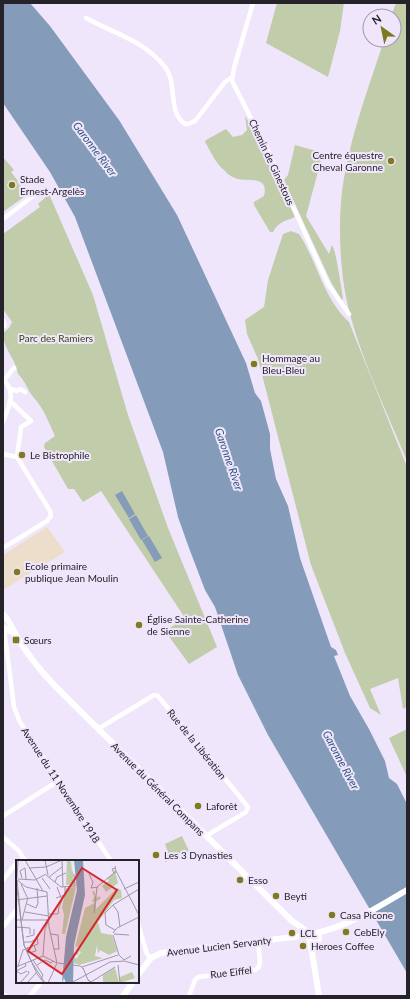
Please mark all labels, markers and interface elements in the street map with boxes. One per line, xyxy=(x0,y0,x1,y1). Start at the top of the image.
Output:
north arrow xyxy=(362,8,402,48)
text: N xyxy=(369,11,383,27)
street label: Chemin de Ginestous xyxy=(247,117,297,207)
water label: Garonne River xyxy=(71,119,120,179)
place label: Centre équestre Cheval Garonne xyxy=(312,149,383,173)
marker: Centre équestre Cheval Garonne xyxy=(386,156,396,166)
place label: Stade Ernest-Argelès xyxy=(20,173,84,197)
marker: Stade Ernest-Argelès xyxy=(7,180,17,190)
park label: Parc des Ramiers xyxy=(19,332,93,344)
place label: Hommage au Bleu-Bleu xyxy=(262,352,320,376)
marker: Hommage au Bleu-Bleu xyxy=(249,359,259,369)
water label: Garonne River xyxy=(213,426,246,492)
place label: Le Bistrophile xyxy=(30,449,90,461)
marker: Le Bistrophile xyxy=(17,450,27,460)
place label: Ecole primaire publique Jean Moulin xyxy=(25,560,118,584)
marker: Ecole primaire publique Jean Moulin xyxy=(12,567,22,577)
place label: Église Sainte-Catherine de Sienne xyxy=(147,613,248,637)
marker: Église Sainte-Catherine de Sienne xyxy=(134,620,144,630)
place label: Sœurs xyxy=(24,634,52,646)
marker: Sœurs xyxy=(11,635,21,645)
street label: Rue de la Libération xyxy=(165,706,229,782)
street label: Avenue du 11 Novembre 1918 xyxy=(19,725,103,845)
water label: Garonne River xyxy=(320,728,363,792)
street label: Avenue du Général Compans xyxy=(109,740,207,838)
place label: Laforêt xyxy=(206,800,238,812)
marker: Laforêt xyxy=(193,801,203,811)
place label: Les 3 Dynasties xyxy=(164,849,233,861)
marker: Les 3 Dynasties xyxy=(151,850,161,860)
inset map xyxy=(16,860,139,983)
place label: Esso xyxy=(248,874,268,886)
marker: Esso xyxy=(235,875,245,885)
place label: Beyti xyxy=(284,890,307,902)
marker: Beyti xyxy=(271,891,281,901)
place label: Casa Picone xyxy=(340,909,393,921)
marker: Casa Picone xyxy=(327,910,337,920)
place label: CebEly xyxy=(354,926,385,938)
place label: LCL xyxy=(300,927,317,939)
marker: CebEly xyxy=(341,927,351,937)
marker: LCL xyxy=(287,928,297,938)
street label: Avenue Lucien Servanty xyxy=(166,934,273,958)
place label: Heroes Coffee xyxy=(311,940,374,952)
marker: Heroes Coffee xyxy=(298,941,308,951)
street label: Rue Eiffel xyxy=(210,963,252,981)

